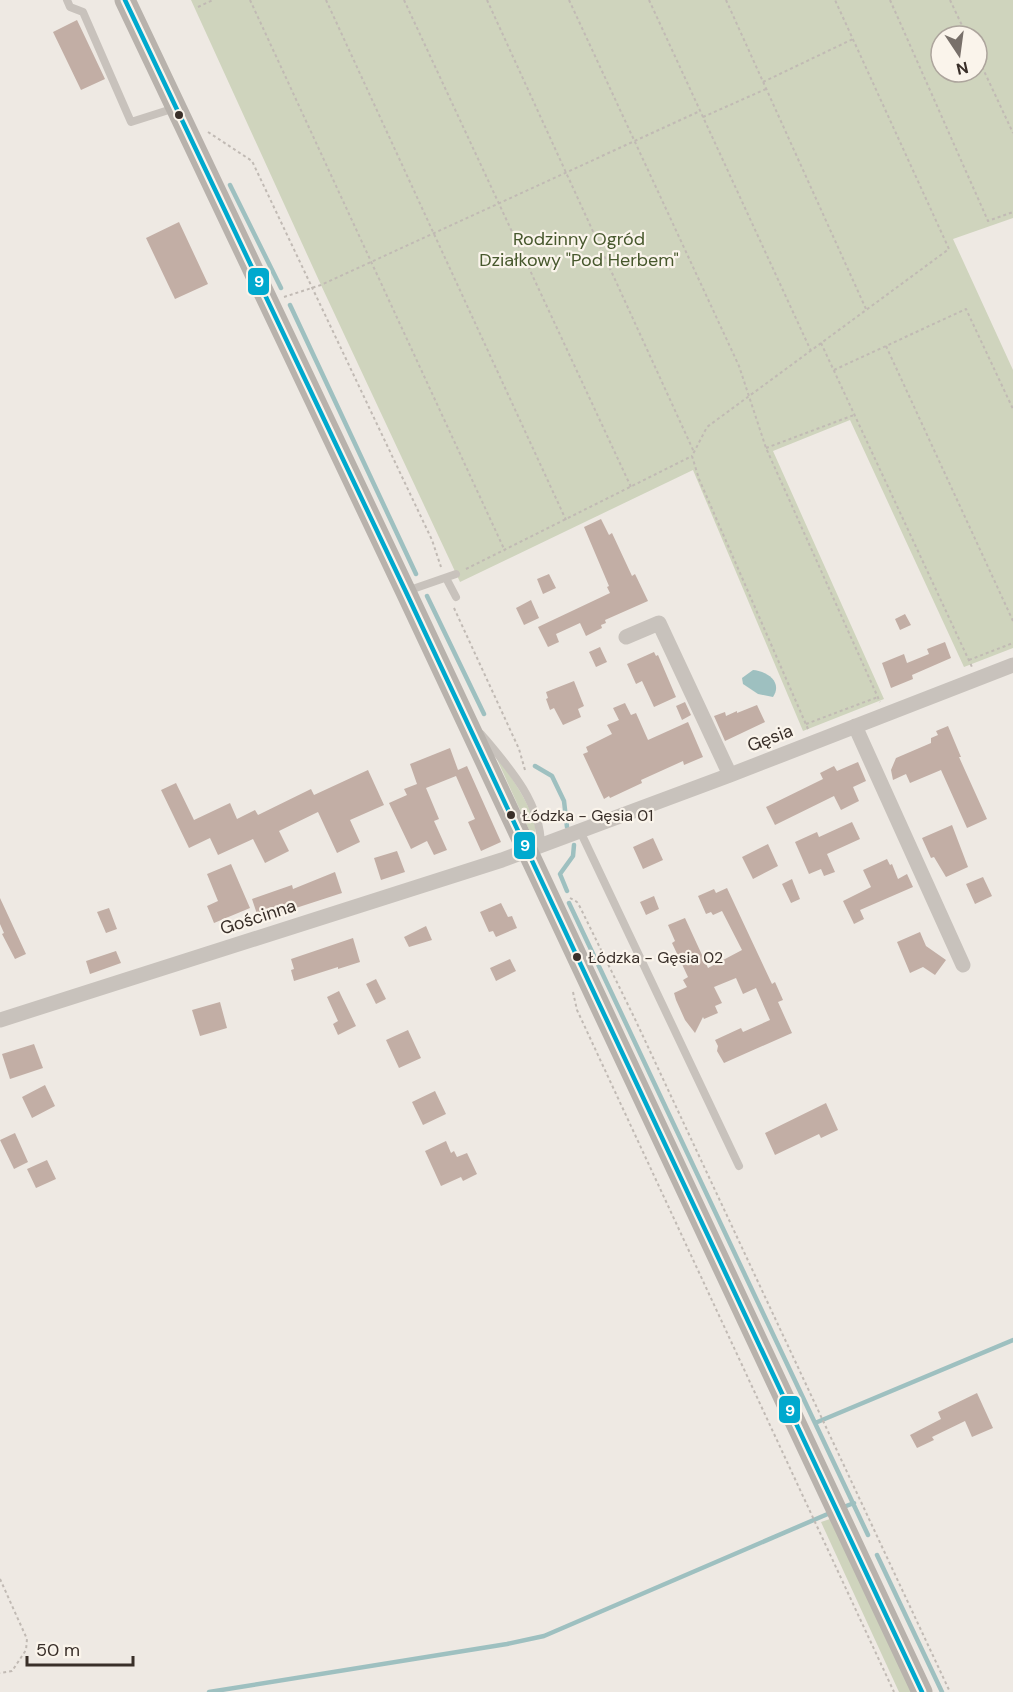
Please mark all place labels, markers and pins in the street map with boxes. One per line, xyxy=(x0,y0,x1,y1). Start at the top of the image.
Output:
unlabelled marker xyxy=(173,109,185,121)
place label: Łódzka - Gęsia 01 xyxy=(522,805,653,826)
marker: Łódzka - Gęsia 01 xyxy=(505,809,517,821)
place label: Łódzka - Gęsia 02 xyxy=(588,947,723,968)
marker: Łódzka - Gęsia 02 xyxy=(571,951,583,963)

